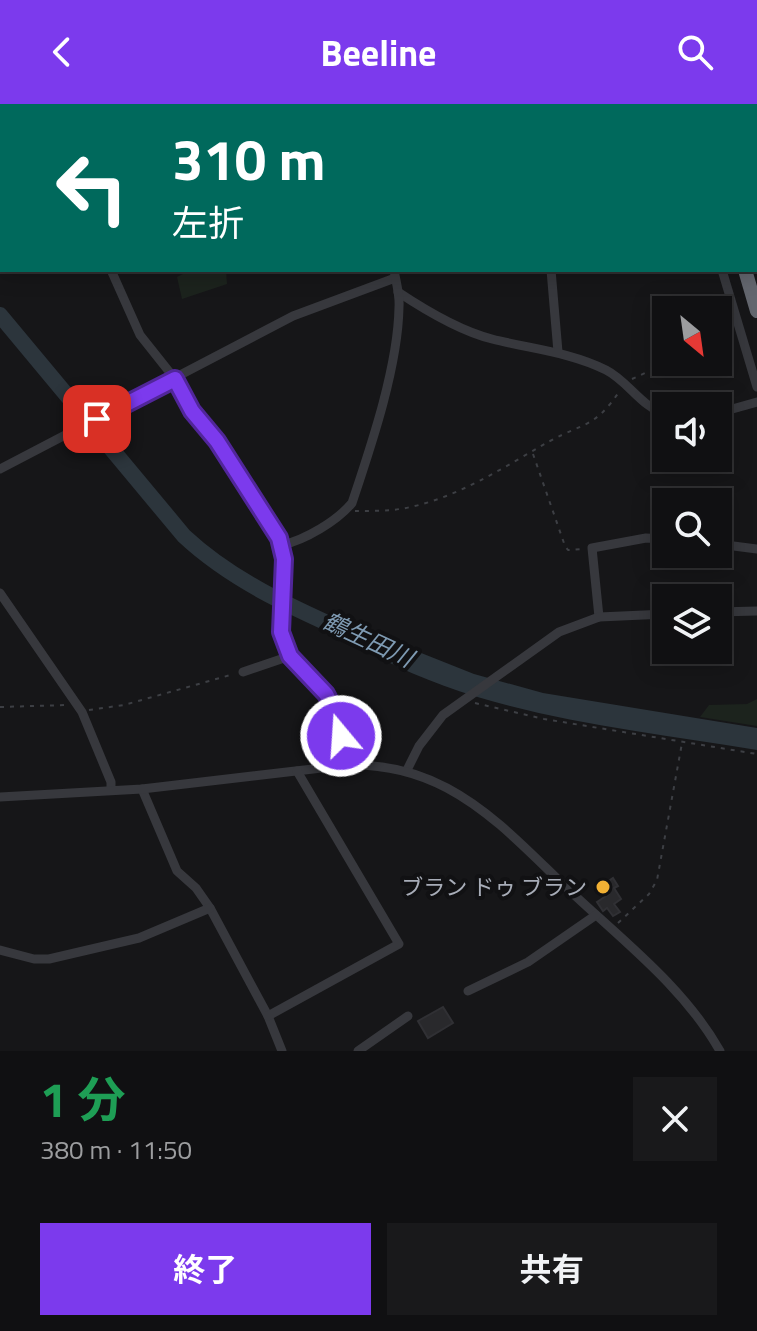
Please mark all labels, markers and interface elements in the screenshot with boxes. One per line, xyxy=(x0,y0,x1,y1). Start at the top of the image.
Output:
text: Beeline xyxy=(321,25,436,80)
icon: back xyxy=(40,30,84,74)
icon: search xyxy=(673,30,717,74)
text: 310 m xyxy=(172,117,325,202)
icon: left xyxy=(40,136,144,240)
text: 左折 xyxy=(172,195,244,250)
north arrow xyxy=(652,296,732,376)
map controls xyxy=(652,296,732,664)
pin xyxy=(63,385,131,453)
button: sound xyxy=(652,392,732,472)
icon: arrive xyxy=(75,397,119,441)
button: search xyxy=(652,488,732,568)
button: layers xyxy=(652,584,732,664)
water label: 鶴生田川 xyxy=(317,602,422,677)
position arrow xyxy=(299,694,383,778)
place label: ブラン ドゥ ブラン xyxy=(401,870,587,904)
marker: ブラン ドゥ ブラン xyxy=(594,878,612,896)
text: 1 分 xyxy=(40,1063,125,1136)
button: close xyxy=(633,1077,717,1161)
text: 380 m · 11:50 xyxy=(40,1130,192,1169)
button: 終了 xyxy=(40,1223,371,1315)
button: 共有 xyxy=(387,1223,717,1315)

